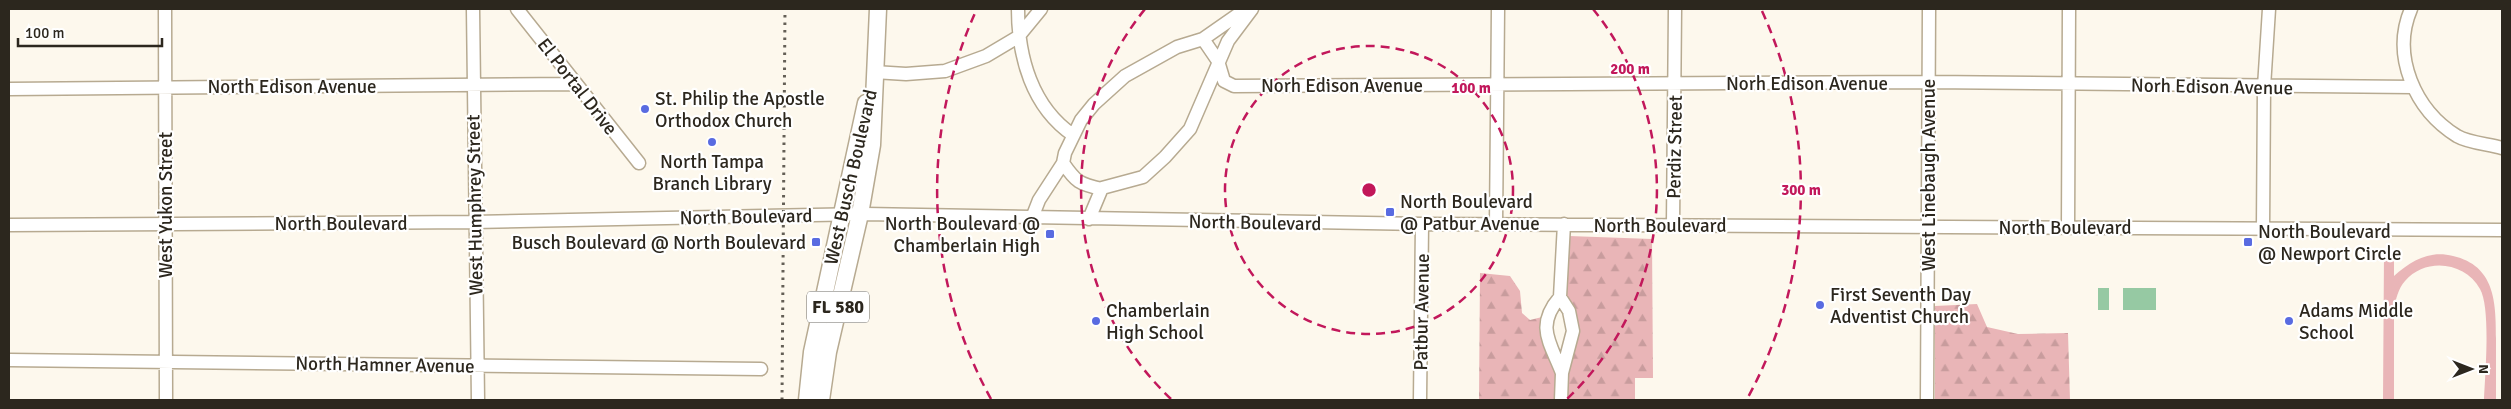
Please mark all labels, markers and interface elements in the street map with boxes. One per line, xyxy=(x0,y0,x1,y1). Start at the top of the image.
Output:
scale bar xyxy=(18,15,161,47)
text: 100 m xyxy=(25,24,65,42)
street label: El Portal Drive xyxy=(532,33,623,140)
text: 200 m xyxy=(1610,60,1650,78)
street label: Norh Edison Avenue xyxy=(1726,72,1888,96)
street label: Norh Edison Avenue xyxy=(1261,74,1423,98)
street label: Norh Edison Avenue xyxy=(2131,74,2293,100)
street label: North Edison Avenue xyxy=(207,75,377,99)
text: 100 m xyxy=(1451,79,1491,97)
street label: West Linebaugh Avenue xyxy=(1917,79,1941,271)
place label: St. Philip the Apostle Orthodox Church xyxy=(655,87,825,133)
street label: West Busch Boulevard xyxy=(819,87,883,267)
street label: Perdiz Street xyxy=(1662,95,1688,199)
marker: St. Philip the Apostle Orthodox Church xyxy=(639,103,651,115)
street label: West Humphrey Street xyxy=(461,114,489,296)
street label: West Yukon Street xyxy=(154,132,178,278)
marker: North Tampa Branch Library xyxy=(706,136,718,148)
place label: North Tampa Branch Library xyxy=(652,150,772,196)
centre of rings xyxy=(1360,181,1378,199)
text: 300 m xyxy=(1781,181,1821,199)
place label: North Boulevard @ Patbur Avenue xyxy=(1400,190,1540,236)
street label: North Boulevard xyxy=(679,204,813,230)
marker: North Boulevard @ Patbur Avenue xyxy=(1384,206,1396,218)
street label: North Boulevard xyxy=(1188,210,1322,236)
street label: North Boulevard xyxy=(275,212,407,236)
place label: North Boulevard @ Chamberlain High xyxy=(885,212,1040,258)
street label: North Boulevard xyxy=(1594,214,1726,238)
street label: North Boulevard xyxy=(1999,216,2131,240)
place label: North Boulevard @ Newport Circle xyxy=(2258,220,2401,266)
marker: North Boulevard @ Chamberlain High xyxy=(1044,228,1056,240)
place label: Busch Boulevard @ North Boulevard xyxy=(511,231,806,255)
marker: Busch Boulevard @ North Boulevard xyxy=(810,236,822,248)
marker: North Boulevard @ Newport Circle xyxy=(2242,236,2254,248)
street label: Patbur Avenue xyxy=(1409,253,1435,371)
place label: First Seventh Day Adventist Church xyxy=(1830,283,1971,329)
road number: FL 580 xyxy=(807,292,869,322)
place label: Chamberlain High School xyxy=(1106,299,1210,345)
marker: First Seventh Day Adventist Church xyxy=(1814,299,1826,311)
place label: Adams Middle School xyxy=(2299,299,2413,345)
marker: Chamberlain High School xyxy=(1090,315,1102,327)
marker: Adams Middle School xyxy=(2283,315,2295,327)
north arrow xyxy=(2446,344,2496,394)
street label: North Hamner Avenue xyxy=(295,351,475,379)
text: N xyxy=(2475,364,2492,374)

